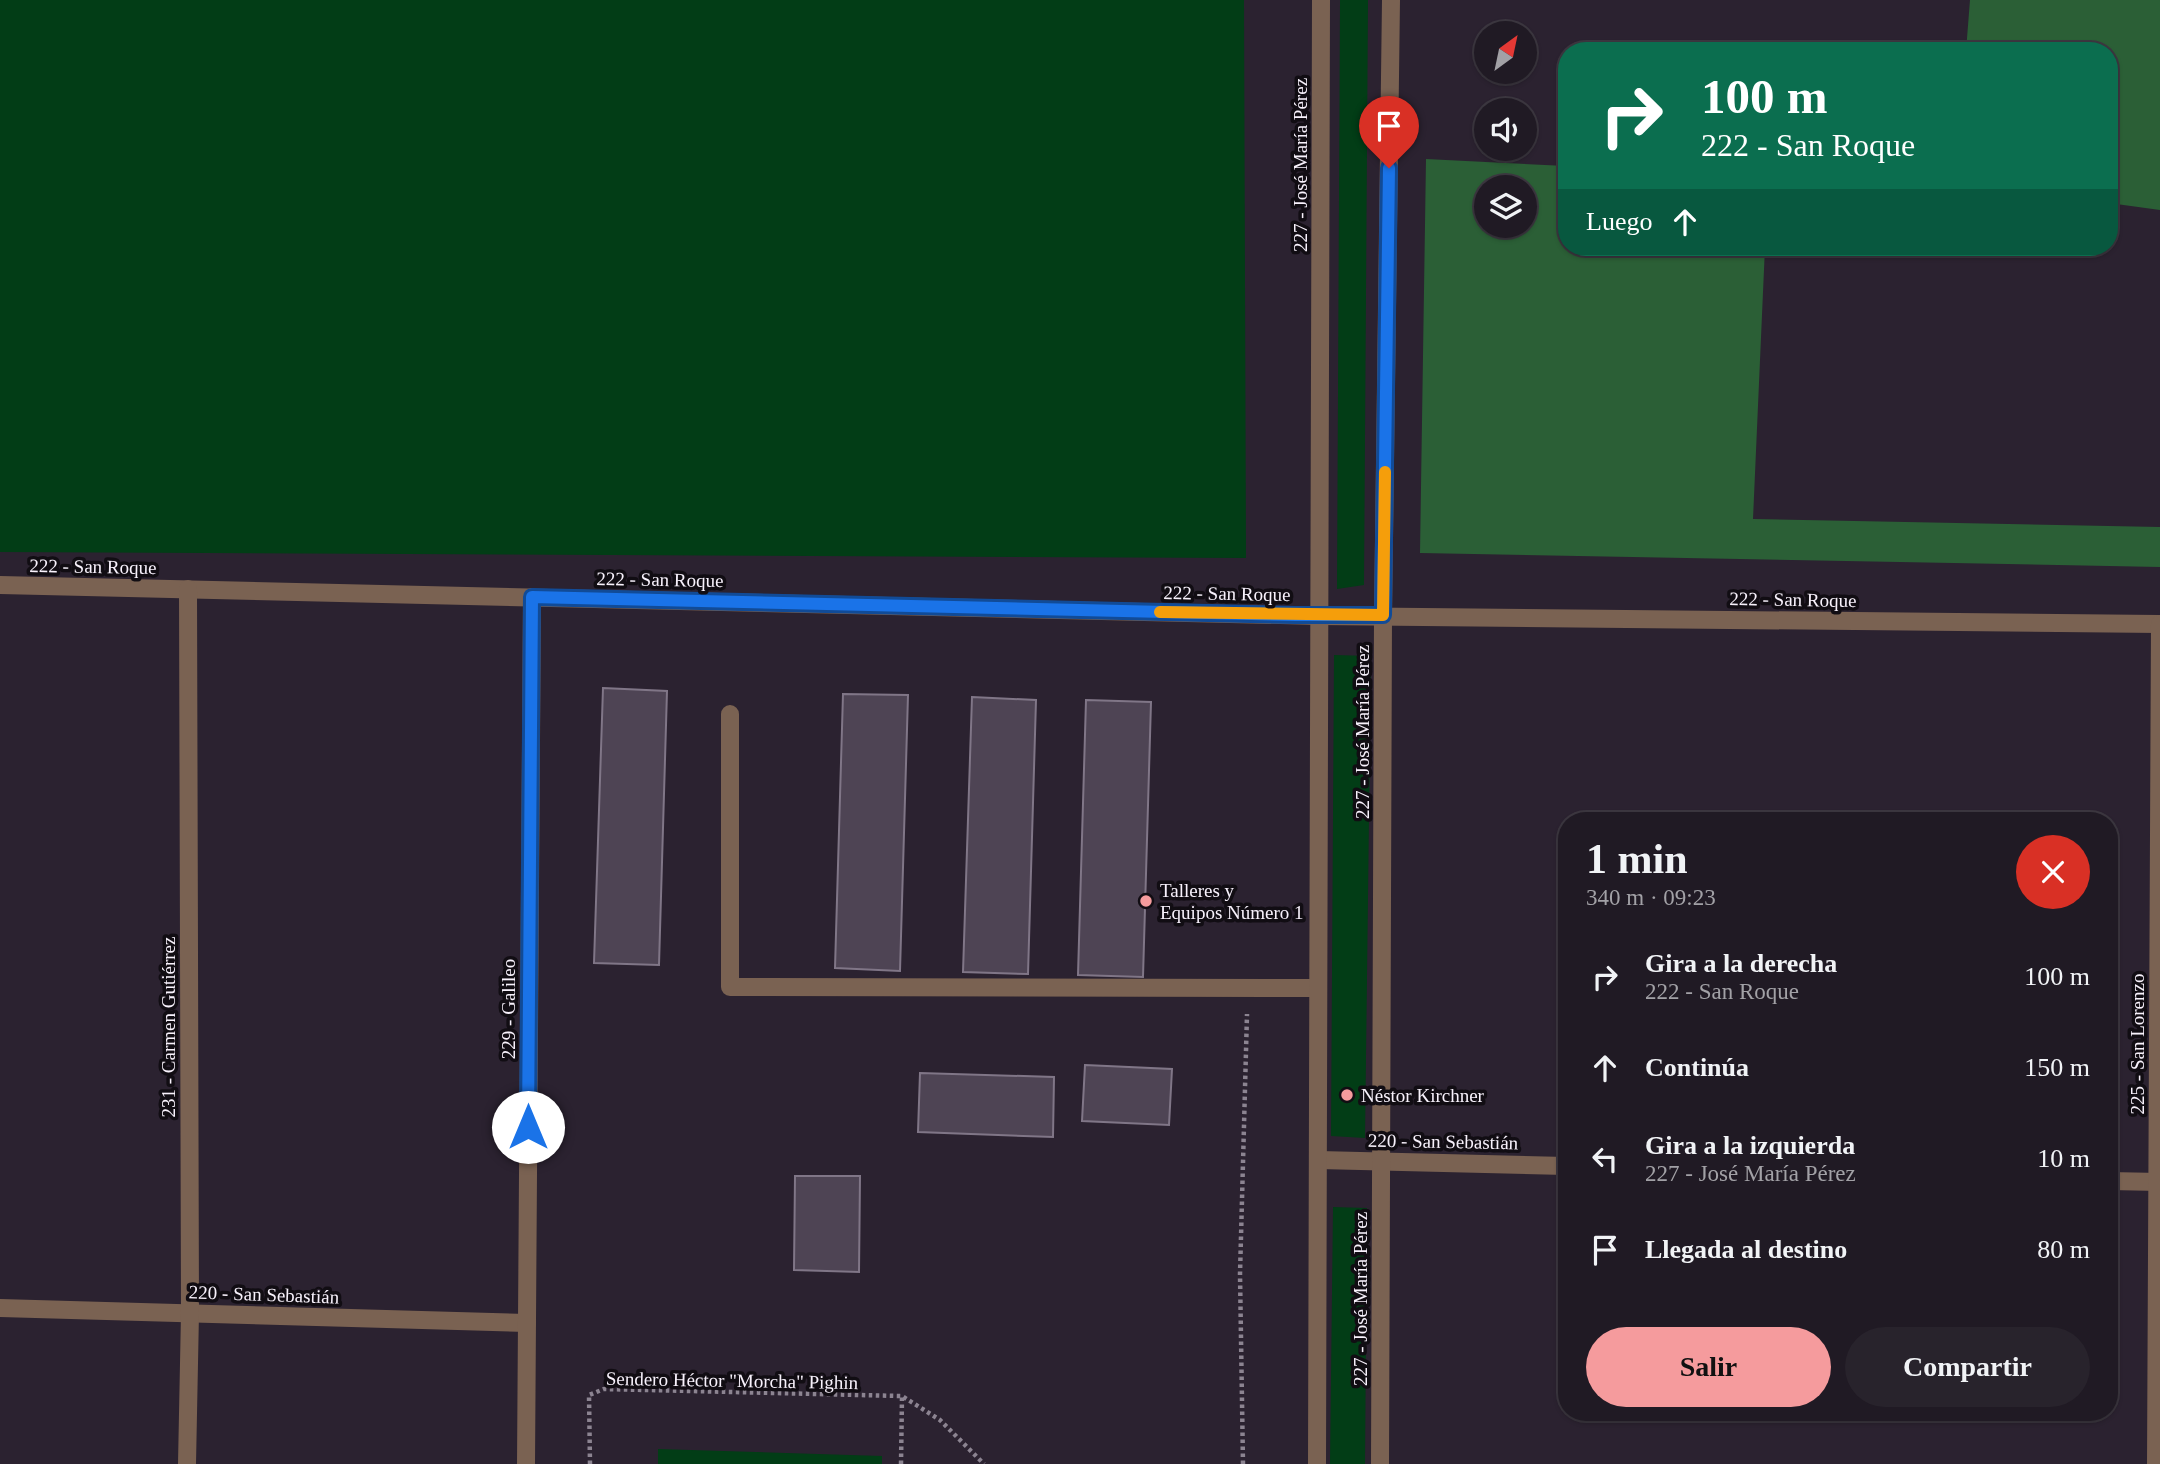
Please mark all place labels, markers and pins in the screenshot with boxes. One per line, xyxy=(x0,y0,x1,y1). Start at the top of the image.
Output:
pin xyxy=(1359,96,1419,168)
place label: Talleres y Equipos Número 1 xyxy=(1160,880,1304,923)
marker: Talleres y Equipos Número 1 xyxy=(1138,893,1154,909)
place label: Néstor Kirchner xyxy=(1361,1085,1485,1106)
marker: Néstor Kirchner xyxy=(1339,1087,1355,1103)

